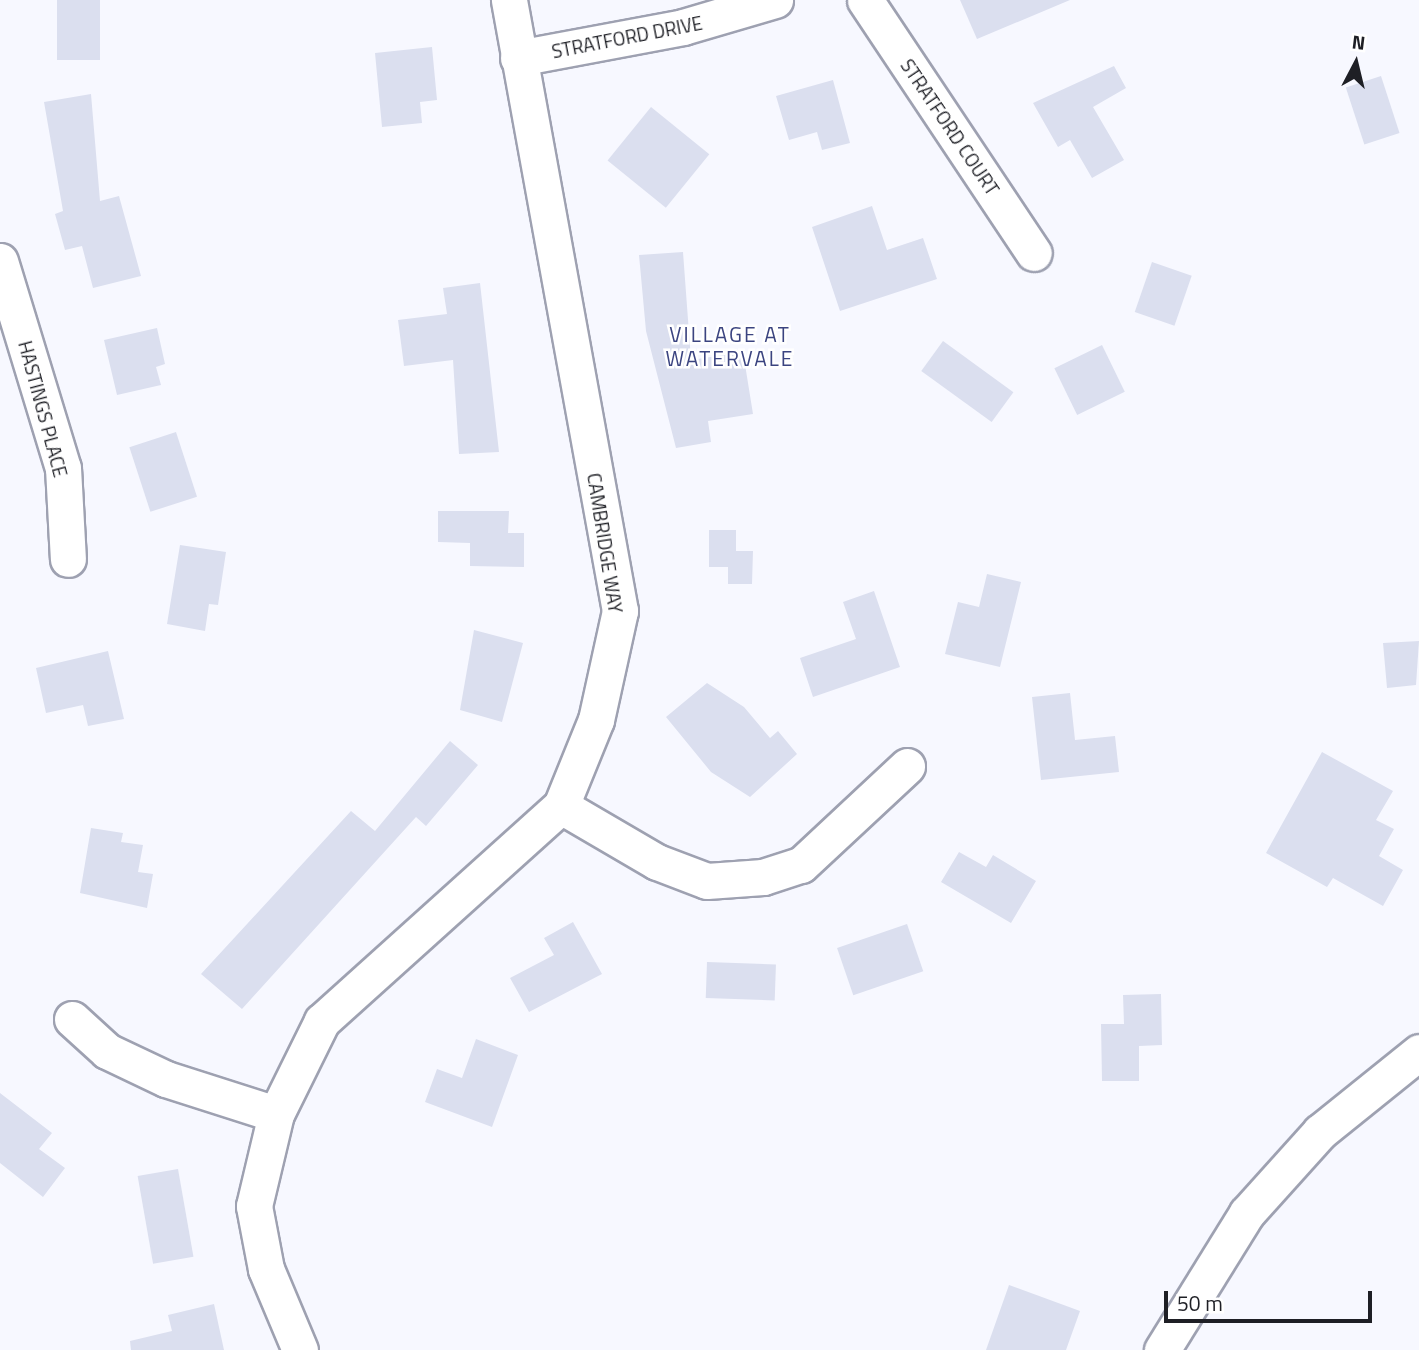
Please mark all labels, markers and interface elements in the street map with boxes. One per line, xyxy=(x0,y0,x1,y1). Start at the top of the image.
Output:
street label: STRATFORD DRIVE xyxy=(550,11,704,63)
text: N xyxy=(1350,26,1367,57)
north arrow xyxy=(1321,28,1391,98)
street label: STRATFORD COURT xyxy=(896,55,1004,199)
district label: VILLAGE AT WATERVALE xyxy=(667,321,793,371)
street label: HASTINGS PLACE xyxy=(14,338,72,480)
street label: CAMBRIDGE WAY xyxy=(583,471,627,615)
scale bar xyxy=(1167,1276,1375,1320)
text: 50 m xyxy=(1177,1287,1223,1319)

